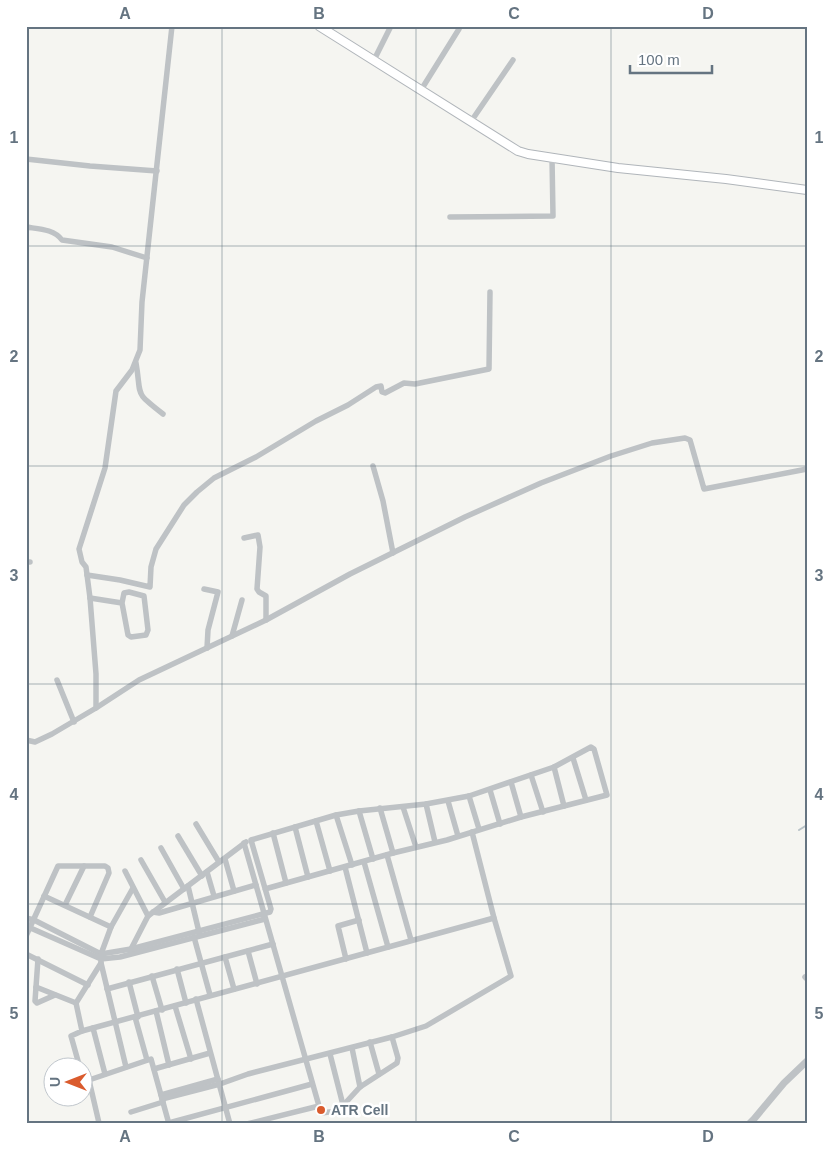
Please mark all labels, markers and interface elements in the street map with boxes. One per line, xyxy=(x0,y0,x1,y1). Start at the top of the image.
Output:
text: A xyxy=(119,5,131,22)
text: B xyxy=(313,5,325,22)
text: C xyxy=(508,5,520,22)
text: D xyxy=(702,5,714,22)
scale bar xyxy=(630,42,713,74)
text: 100 m xyxy=(638,51,680,68)
text: 1 xyxy=(10,129,19,146)
text: 1 xyxy=(815,129,824,146)
text: 2 xyxy=(10,348,19,365)
text: 2 xyxy=(815,348,824,365)
text: 3 xyxy=(10,567,19,584)
text: 3 xyxy=(815,567,824,584)
text: 4 xyxy=(10,786,19,803)
text: 4 xyxy=(815,786,824,803)
text: 5 xyxy=(10,1005,19,1022)
text: 5 xyxy=(815,1005,824,1022)
north arrow xyxy=(42,1058,92,1108)
text: U xyxy=(47,1077,63,1087)
place label: ATR Cell xyxy=(331,1102,388,1118)
marker: ATR Cell xyxy=(315,1104,327,1116)
text: A xyxy=(119,1128,131,1145)
text: B xyxy=(313,1128,325,1145)
text: C xyxy=(508,1128,520,1145)
text: D xyxy=(702,1128,714,1145)

